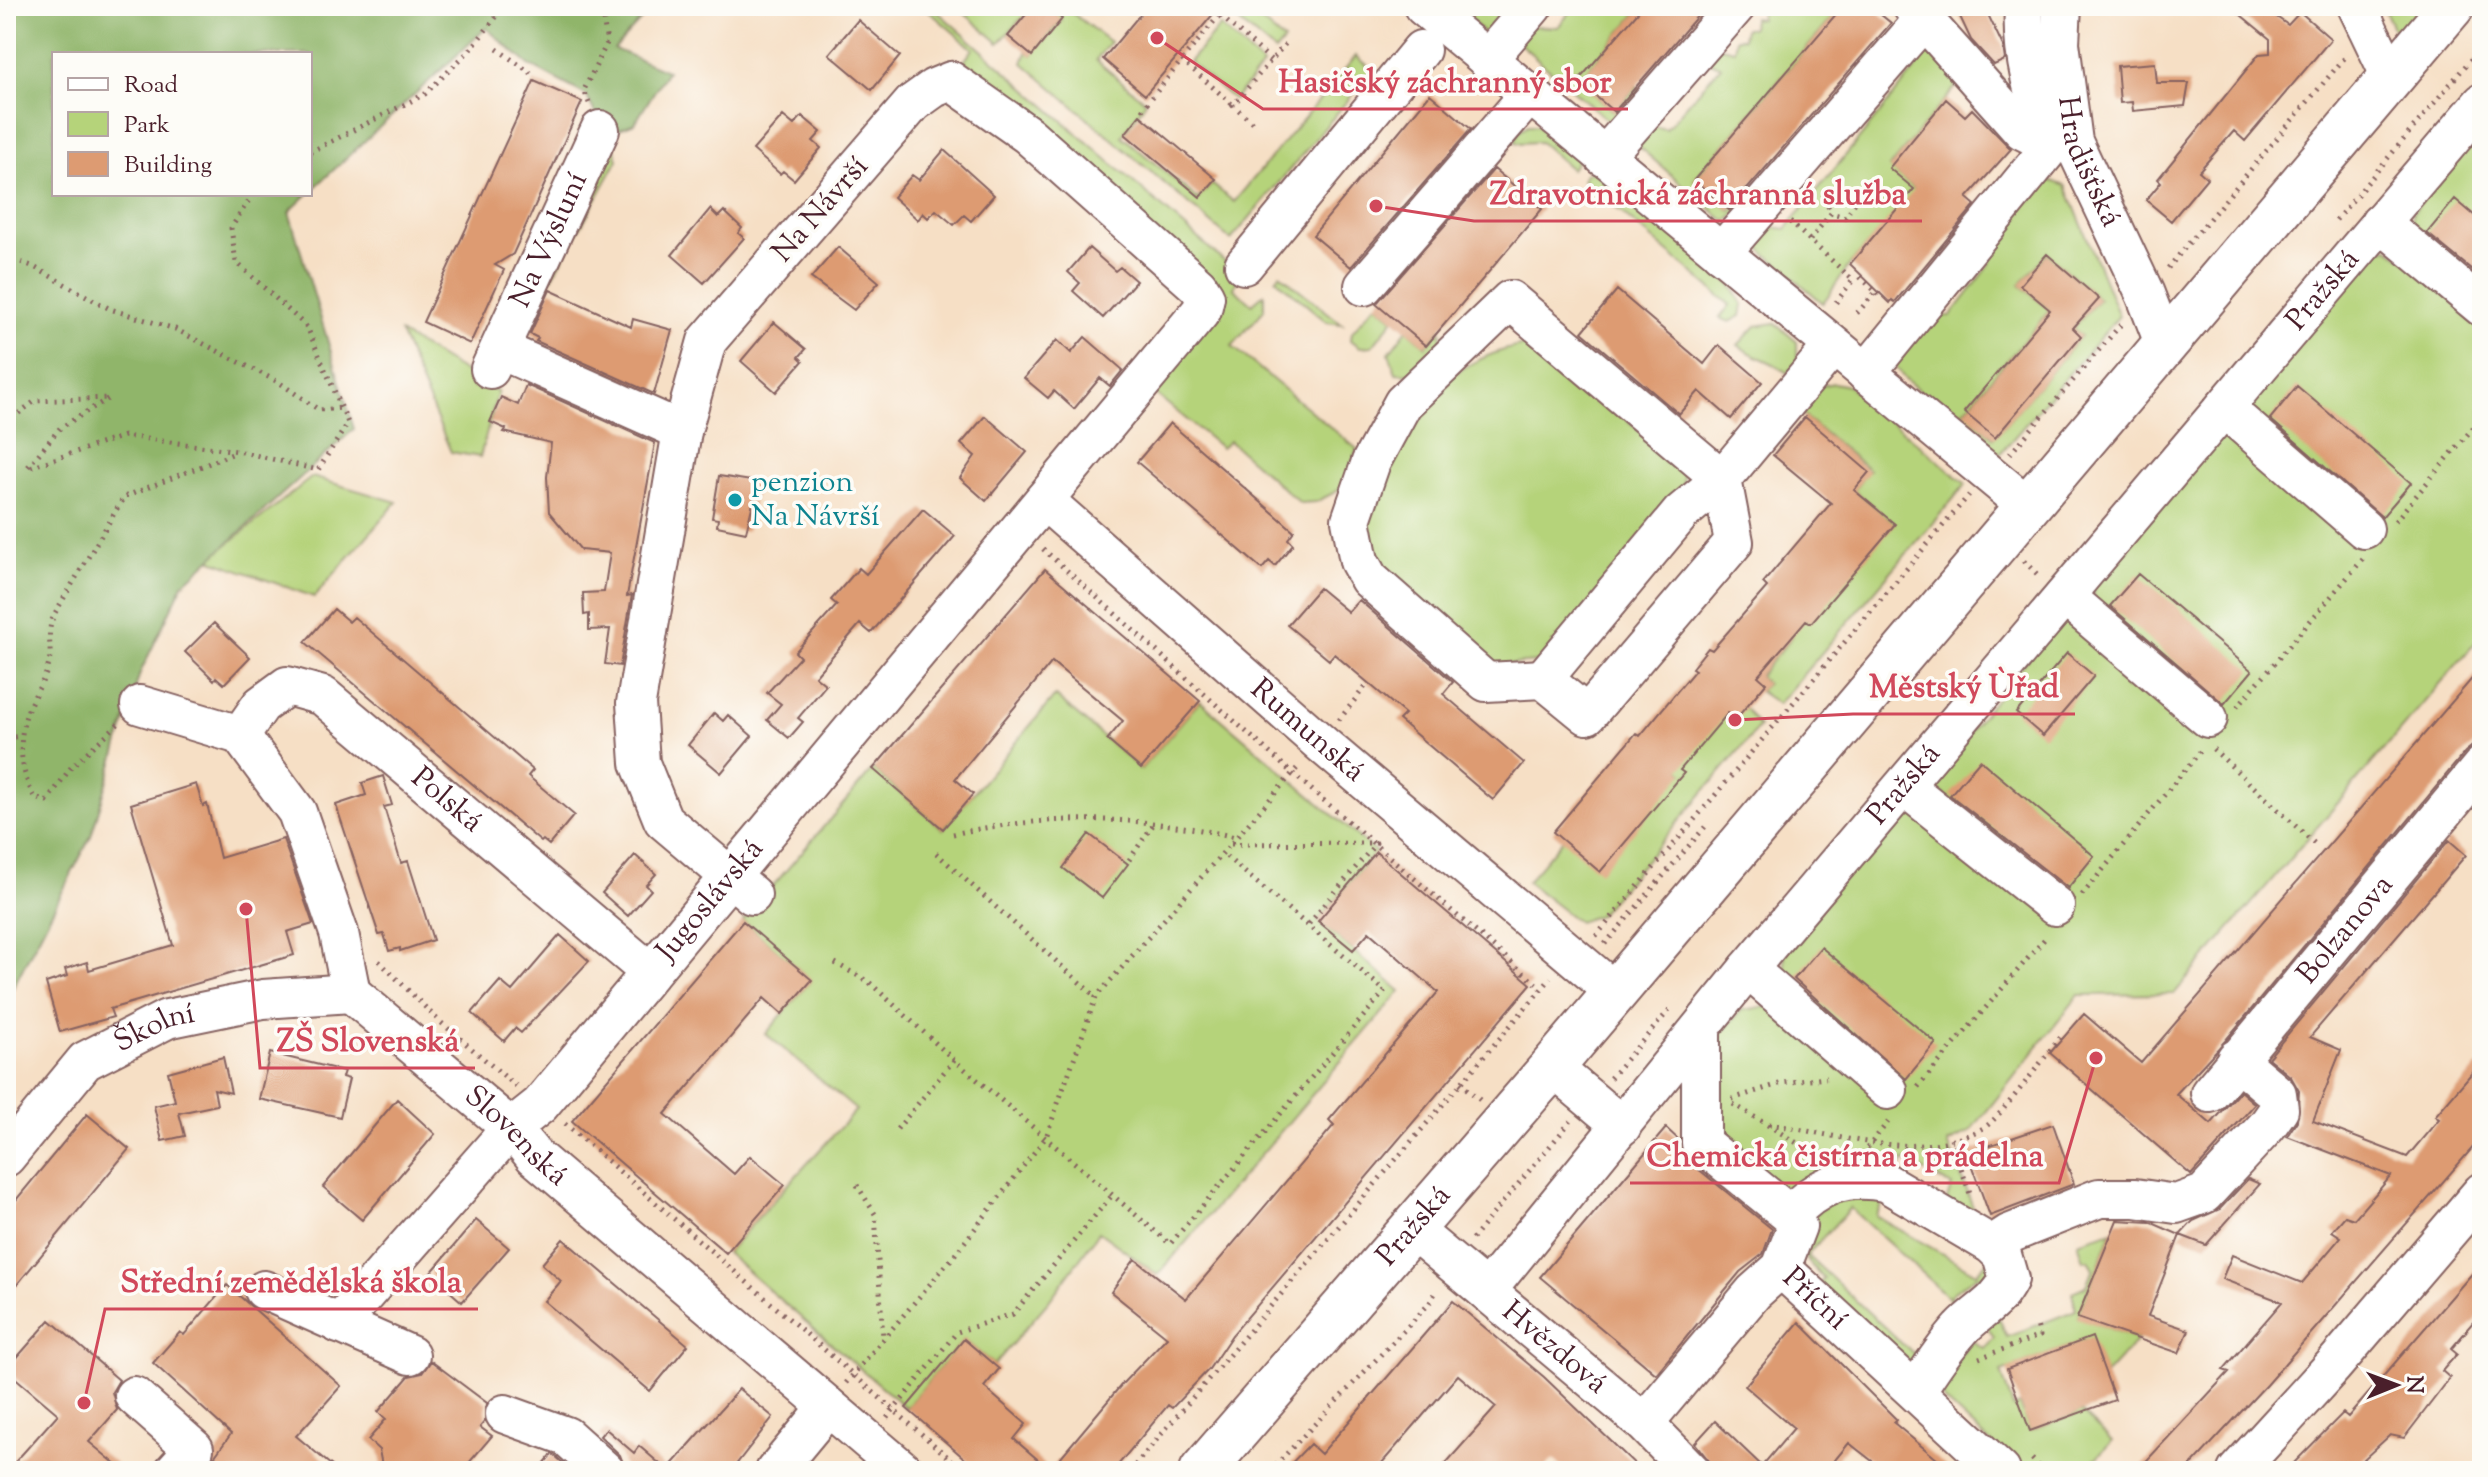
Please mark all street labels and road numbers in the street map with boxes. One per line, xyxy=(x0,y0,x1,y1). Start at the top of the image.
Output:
street label: Hradišťská xyxy=(2046,94,2132,235)
street label: Na Návrší xyxy=(763,147,879,273)
street label: Na Výsluní xyxy=(500,165,599,315)
street label: Pražská xyxy=(2276,240,2370,340)
street label: Rumunská xyxy=(1240,669,1374,793)
street label: Pražská xyxy=(1857,734,1951,835)
street label: Polská xyxy=(401,757,492,843)
street label: Jugoslávská xyxy=(645,830,774,973)
street label: Bolzanova xyxy=(2287,866,2404,994)
street label: Školní xyxy=(107,992,199,1064)
street label: Slovenská xyxy=(454,1076,577,1197)
street label: Pražská xyxy=(1367,1176,1462,1276)
street label: Příční xyxy=(1772,1258,1857,1341)
street label: Hvězdová xyxy=(1492,1291,1616,1405)

